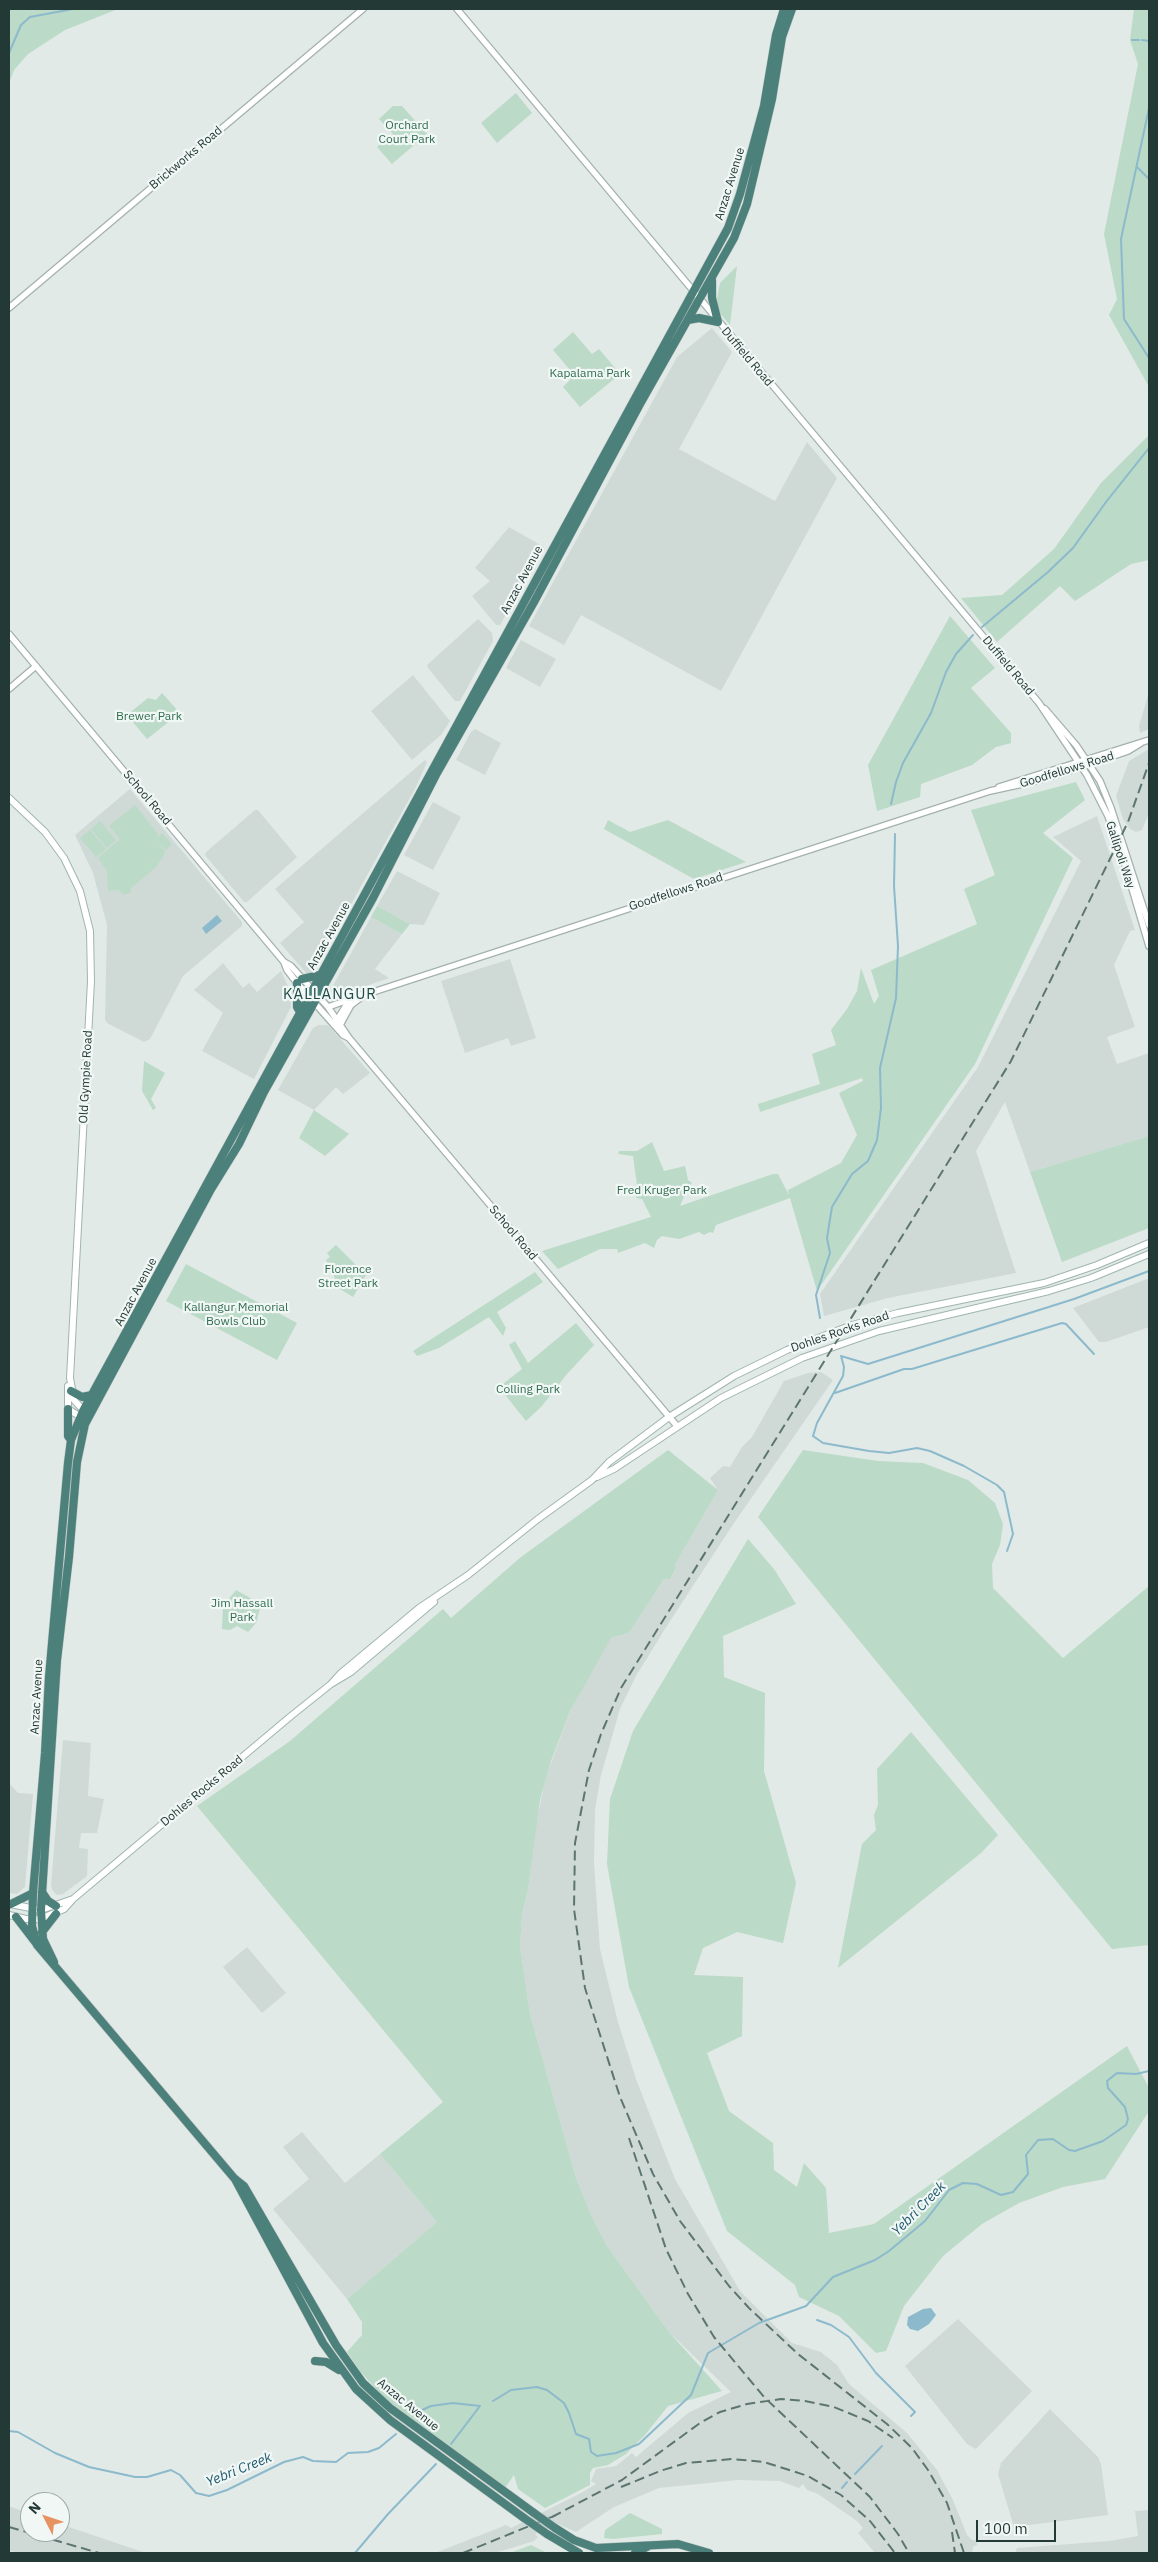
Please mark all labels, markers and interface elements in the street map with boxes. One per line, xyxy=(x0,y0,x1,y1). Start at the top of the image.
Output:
park label: Orchard Court Park xyxy=(379,119,435,147)
street label: Brickworks Road xyxy=(147,123,225,193)
street label: Anzac Avenue xyxy=(712,146,748,222)
street label: Duffield Road xyxy=(718,324,776,390)
park label: Kapalama Park xyxy=(550,367,630,381)
street label: Anzac Avenue xyxy=(498,543,546,617)
street label: Duffield Road xyxy=(979,633,1037,699)
park label: Brewer Park xyxy=(116,710,182,724)
street label: Goodfellows Road xyxy=(1018,749,1116,791)
street label: School Road xyxy=(120,768,174,828)
street label: Gallipoli Way xyxy=(1102,820,1138,890)
street label: Goodfellows Road xyxy=(627,870,725,914)
street label: Anzac Avenue xyxy=(304,900,354,972)
district label: KALLANGUR xyxy=(282,986,378,1004)
street label: Old Gympie Road xyxy=(76,1030,96,1124)
park label: Fred Kruger Park xyxy=(617,1184,707,1198)
street label: School Road xyxy=(486,1203,540,1263)
street label: Anzac Avenue xyxy=(112,1255,160,1329)
park label: Florence Street Park xyxy=(318,1263,378,1291)
park label: Kallangur Memorial Bowls Club xyxy=(184,1301,288,1329)
street label: Dohles Rocks Road xyxy=(789,1308,891,1356)
park label: Colling Park xyxy=(496,1383,560,1397)
park label: Jim Hassall Park xyxy=(211,1597,273,1625)
street label: Anzac Avenue xyxy=(28,1659,46,1735)
street label: Dohles Rocks Road xyxy=(158,1752,246,1830)
water label: Yebri Creek xyxy=(888,2178,950,2240)
street label: Anzac Avenue xyxy=(374,2376,442,2434)
water label: Yebri Creek xyxy=(204,2449,274,2491)
north arrow xyxy=(20,2492,70,2542)
text: N xyxy=(24,2498,45,2518)
scale bar xyxy=(978,2510,1058,2542)
text: 100 m xyxy=(984,2519,1028,2538)

